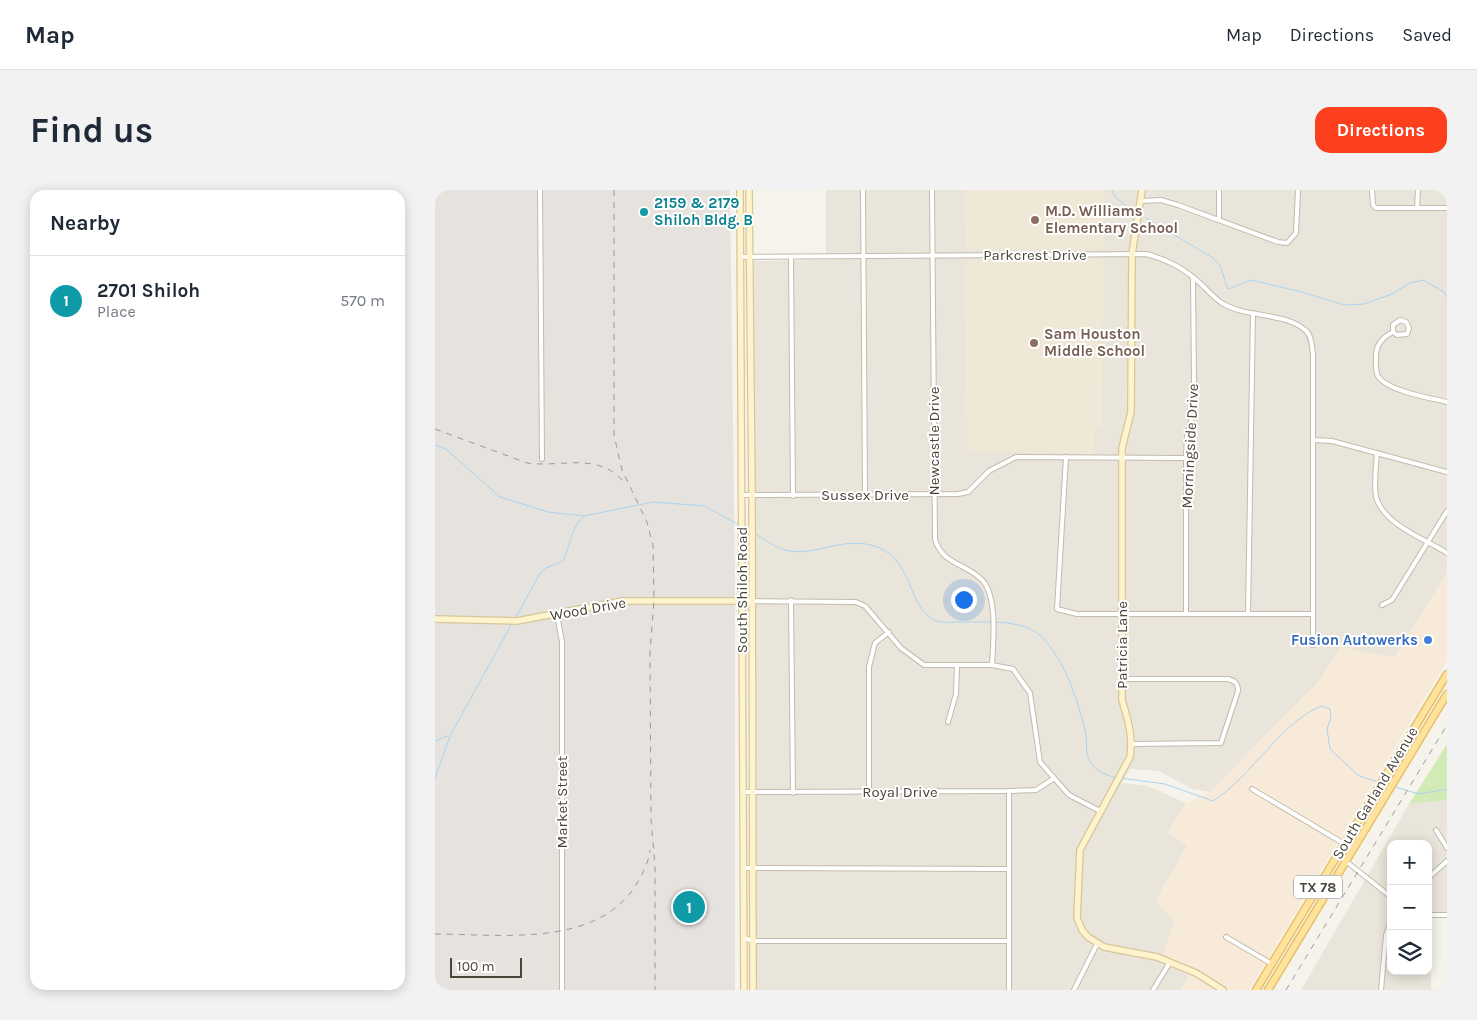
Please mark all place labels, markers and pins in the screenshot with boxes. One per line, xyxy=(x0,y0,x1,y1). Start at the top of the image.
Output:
place label: 2159 & 2179 Shiloh Bldg. B xyxy=(654,194,753,229)
place label: M.D. Williams Elementary School xyxy=(1045,202,1178,237)
marker: 2159 & 2179 Shiloh Bldg. B xyxy=(638,206,650,218)
marker: M.D. Williams Elementary School xyxy=(1029,214,1041,226)
place label: Sam Houston Middle School xyxy=(1044,325,1145,360)
marker: Sam Houston Middle School xyxy=(1028,337,1040,349)
place label: Fusion Autowerks xyxy=(1291,631,1418,649)
marker: Fusion Autowerks xyxy=(1422,634,1434,646)
pin: 1 xyxy=(673,888,705,926)

